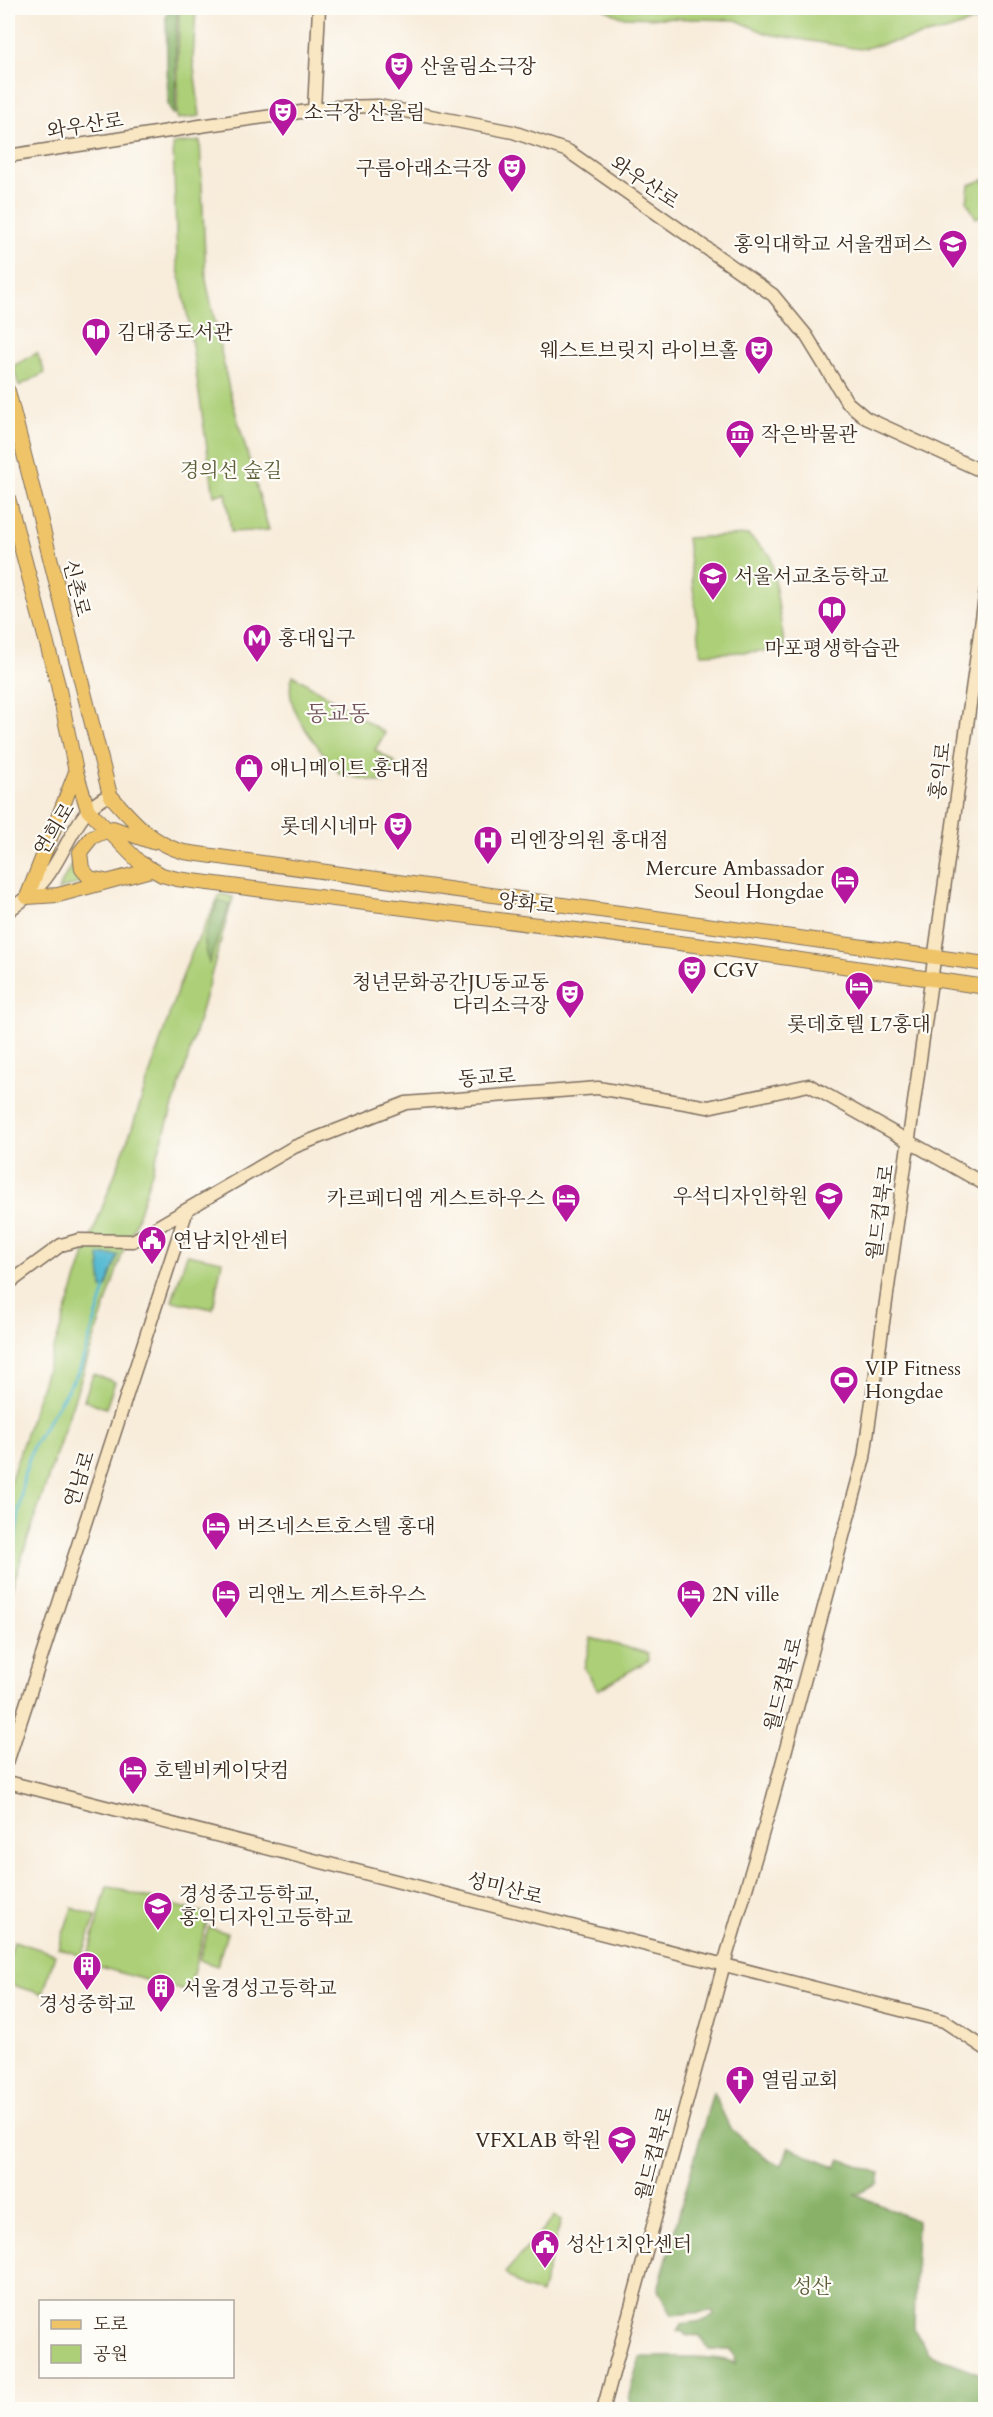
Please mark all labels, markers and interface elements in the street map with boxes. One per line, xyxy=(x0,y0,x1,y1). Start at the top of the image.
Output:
theatre icon: 산울림소극장 xyxy=(383,50,415,92)
place label: 산울림소극장 xyxy=(420,53,537,80)
theatre icon: 소극장 산울림 xyxy=(267,96,299,138)
place label: 소극장 산울림 xyxy=(304,99,425,126)
street label: 와우산로 xyxy=(45,106,125,145)
street label: 와우산로 xyxy=(605,150,684,215)
theatre icon: 구름아래소극장 xyxy=(496,152,528,194)
place label: 구름아래소극장 xyxy=(356,155,492,182)
school or university icon: 홍익대학교 서울캠퍼스 xyxy=(937,228,969,270)
place label: 홍익대학교 서울캠퍼스 xyxy=(733,231,932,258)
library icon: 김대중도서관 xyxy=(80,316,112,358)
place label: 김대중도서관 xyxy=(117,319,234,346)
theatre icon: 웨스트브릿지 라이브홀 xyxy=(743,334,775,376)
place label: 웨스트브릿지 라이브홀 xyxy=(539,337,738,364)
museum icon: 작은박물관 xyxy=(724,418,756,460)
place label: 작은박물관 xyxy=(761,421,858,448)
park label: 경의선 숲길 xyxy=(180,457,282,484)
street label: 신촌로 xyxy=(56,557,97,620)
school or university icon: 서울서교초등학교 xyxy=(697,560,729,602)
place label: 서울서교초등학교 xyxy=(734,563,889,590)
library icon: 마포평생학습관 xyxy=(816,594,848,636)
metro station icon: 홍대입구 xyxy=(241,622,273,664)
place label: 홍대입구 xyxy=(278,625,355,652)
place label: 마포평생학습관 xyxy=(764,635,900,662)
district label: 동교동 xyxy=(306,699,370,729)
street label: 홍익로 xyxy=(924,741,957,801)
shop icon: 애니메이트 홍대점 xyxy=(233,752,265,794)
place label: 애니메이트 홍대점 xyxy=(270,755,430,782)
street label: 연희로 xyxy=(28,798,81,861)
theatre icon: 롯데시네마 xyxy=(382,810,414,852)
place label: 롯데시네마 xyxy=(280,813,378,840)
hospital icon: 리엔장의원 홍대점 xyxy=(472,824,504,866)
place label: 리엔장의원 홍대점 xyxy=(509,827,669,854)
place label: Mercure Ambassador Seoul Hongdae xyxy=(646,855,825,905)
hotel icon: Mercure Ambassador Seoul Hongdae xyxy=(829,864,861,906)
street label: 양화로 xyxy=(497,887,557,920)
theatre icon: CGV xyxy=(676,954,708,996)
place label: CGV xyxy=(713,957,759,984)
place label: 청년문화공간JU동교동 다리소극장 xyxy=(352,969,550,1019)
hotel icon: 롯데호텔 L7홍대 xyxy=(843,970,875,1012)
theatre icon: 청년문화공간JU동교동 다리소극장 xyxy=(554,978,586,1020)
place label: 롯데호텔 L7홍대 xyxy=(787,1011,931,1038)
street label: 동교로 xyxy=(457,1062,517,1093)
street label: 월드컵북로 xyxy=(860,1162,901,1262)
school or university icon: 우석디자인학원 xyxy=(813,1180,845,1222)
hotel icon: 카르페디엠 게스트하우스 xyxy=(550,1182,582,1224)
place label: 우석디자인학원 xyxy=(673,1183,808,1210)
place label: 카르페디엠 게스트하우스 xyxy=(327,1185,545,1212)
public building icon: 연남치안센터 xyxy=(136,1224,168,1266)
place label: 연남치안센터 xyxy=(173,1227,289,1254)
place label: VIP Fitness Hongdae xyxy=(865,1355,961,1405)
sports icon: VIP Fitness Hongdae xyxy=(828,1364,860,1406)
street label: 연남로 xyxy=(58,1447,101,1511)
hotel icon: 버즈네스트호스텔 홍대 xyxy=(200,1510,232,1552)
place label: 버즈네스트호스텔 홍대 xyxy=(237,1513,436,1540)
hotel icon: 리앤노 게스트하우스 xyxy=(210,1578,242,1620)
hotel icon: 2N ville xyxy=(675,1578,707,1620)
place label: 리앤노 게스트하우스 xyxy=(247,1581,426,1608)
place label: 2N ville xyxy=(712,1581,780,1608)
street label: 월드컵북로 xyxy=(758,1634,809,1734)
hotel icon: 호텔비케이닷컴 xyxy=(117,1754,149,1796)
place label: 호텔비케이닷컴 xyxy=(154,1757,289,1784)
street label: 성미산로 xyxy=(464,1866,546,1911)
place label: 경성중고등학교, 홍익디자인고등학교 xyxy=(179,1881,354,1931)
school or university icon: 경성중고등학교, 홍익디자인고등학교 xyxy=(142,1890,174,1932)
building icon: 경성중학교 xyxy=(71,1950,103,1992)
building icon: 서울경성고등학교 xyxy=(145,1972,177,2014)
place label: 서울경성고등학교 xyxy=(182,1975,337,2002)
place label: 경성중학교 xyxy=(39,1991,136,2018)
church icon: 열림교회 xyxy=(724,2064,756,2106)
place label: 열림교회 xyxy=(761,2067,838,2094)
street label: 월드컵북로 xyxy=(629,2103,680,2203)
school or university icon: VFXLAB 학원 xyxy=(606,2124,638,2166)
place label: VFXLAB 학원 xyxy=(475,2127,601,2154)
public building icon: 성산1치안센터 xyxy=(529,2228,561,2270)
place label: 성산1치안센터 xyxy=(566,2231,692,2258)
park label: 성산 xyxy=(793,2273,832,2300)
legend xyxy=(39,2300,234,2378)
text: 도로 xyxy=(93,2312,128,2337)
text: 공원 xyxy=(93,2342,128,2367)

